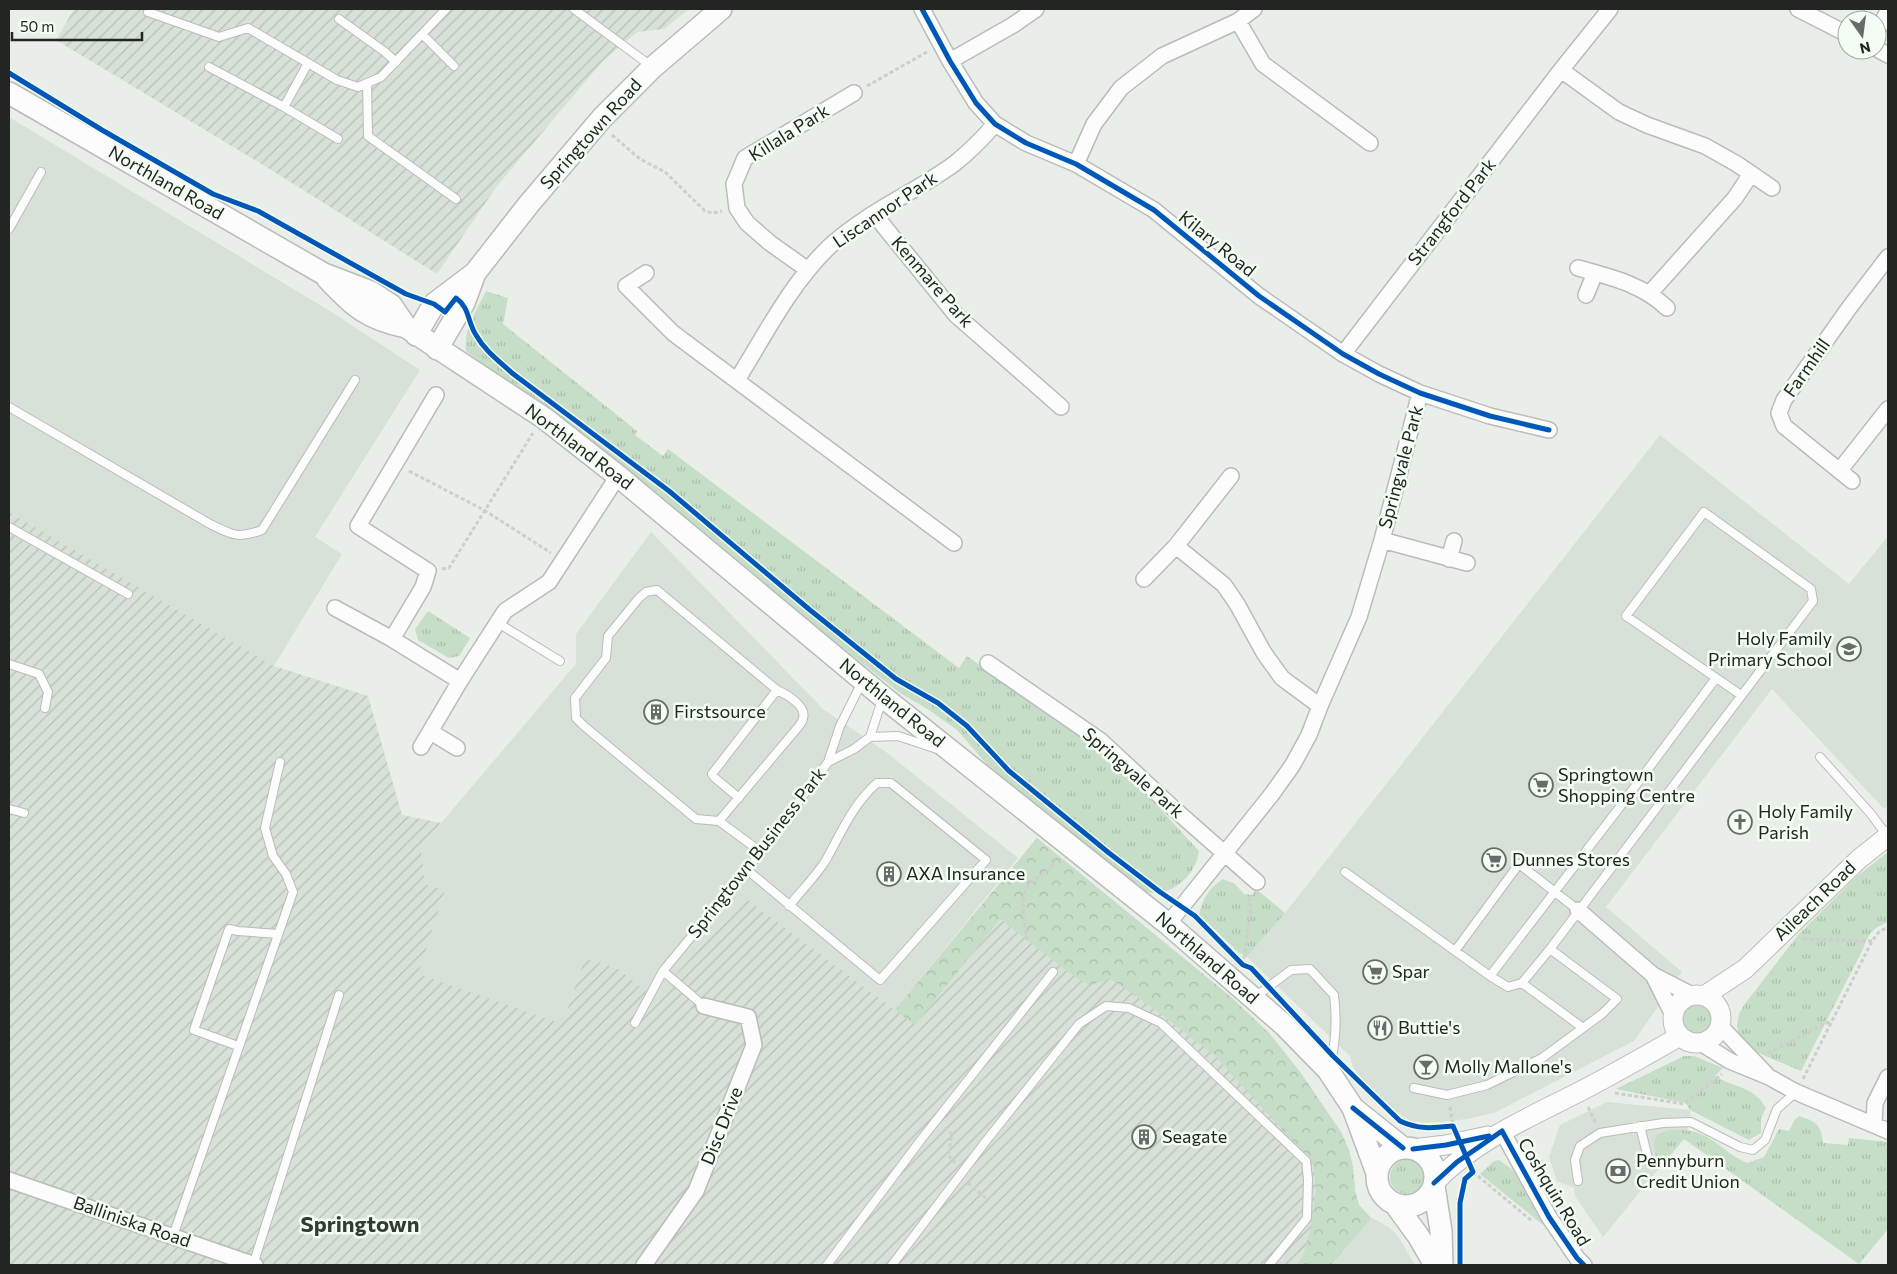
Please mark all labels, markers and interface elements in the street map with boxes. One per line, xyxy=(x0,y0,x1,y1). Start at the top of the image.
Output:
scale bar xyxy=(12,10,142,42)
north arrow xyxy=(1837,10,1887,60)
text: 50 m xyxy=(20,17,54,35)
text: N xyxy=(1858,39,1872,58)
street label: Springtown Road xyxy=(535,74,646,193)
street label: Killala Park xyxy=(744,99,833,165)
street label: Northland Road xyxy=(105,140,228,224)
street label: Strangford Park xyxy=(1403,153,1500,269)
street label: Liscannor Park xyxy=(828,166,941,252)
street label: Kilary Road xyxy=(1175,206,1261,281)
street label: Kenmare Park xyxy=(887,231,979,332)
street label: Farmhill xyxy=(1778,334,1834,401)
street label: Northland Road xyxy=(521,398,638,494)
street label: Springvale Park xyxy=(1373,402,1427,531)
place label: Holy Family Primary School xyxy=(1708,627,1832,670)
school or university icon: Holy Family Primary School xyxy=(1836,636,1862,662)
street label: Northland Road xyxy=(835,653,950,751)
building icon: Firstsource xyxy=(643,699,669,725)
place label: Firstsource xyxy=(674,700,766,722)
street label: Springvale Park xyxy=(1079,722,1189,822)
street label: Springtown Business Park xyxy=(683,762,830,942)
place label: Springtown Shopping Centre xyxy=(1558,763,1695,806)
supermarket icon: Springtown Shopping Centre xyxy=(1528,772,1554,798)
place label: Holy Family Parish xyxy=(1758,800,1853,843)
church icon: Holy Family Parish xyxy=(1727,809,1753,835)
supermarket icon: Dunnes Stores xyxy=(1481,847,1507,873)
place label: Dunnes Stores xyxy=(1512,848,1630,870)
street label: Aileach Road xyxy=(1769,856,1860,945)
building icon: AXA Insurance xyxy=(876,861,902,887)
place label: AXA Insurance xyxy=(906,862,1025,884)
street label: Northland Road xyxy=(1152,906,1264,1008)
supermarket icon: Spar xyxy=(1362,959,1388,985)
place label: Spar xyxy=(1392,960,1430,982)
restaurant icon: Buttie's xyxy=(1367,1015,1393,1041)
place label: Buttie's xyxy=(1398,1016,1460,1038)
bar icon: Molly Mallone's xyxy=(1413,1054,1439,1080)
place label: Molly Mallone's xyxy=(1444,1055,1572,1077)
street label: Disc Drive xyxy=(696,1084,747,1168)
building icon: Seagate xyxy=(1131,1124,1157,1150)
place label: Seagate xyxy=(1162,1125,1227,1147)
street label: Coshquin Road xyxy=(1514,1133,1596,1250)
place label: Pennyburn Credit Union xyxy=(1636,1149,1740,1192)
bank icon: Pennyburn Credit Union xyxy=(1605,1158,1631,1184)
street label: Balliniska Road xyxy=(71,1191,194,1251)
district label: Springtown xyxy=(300,1210,420,1237)

